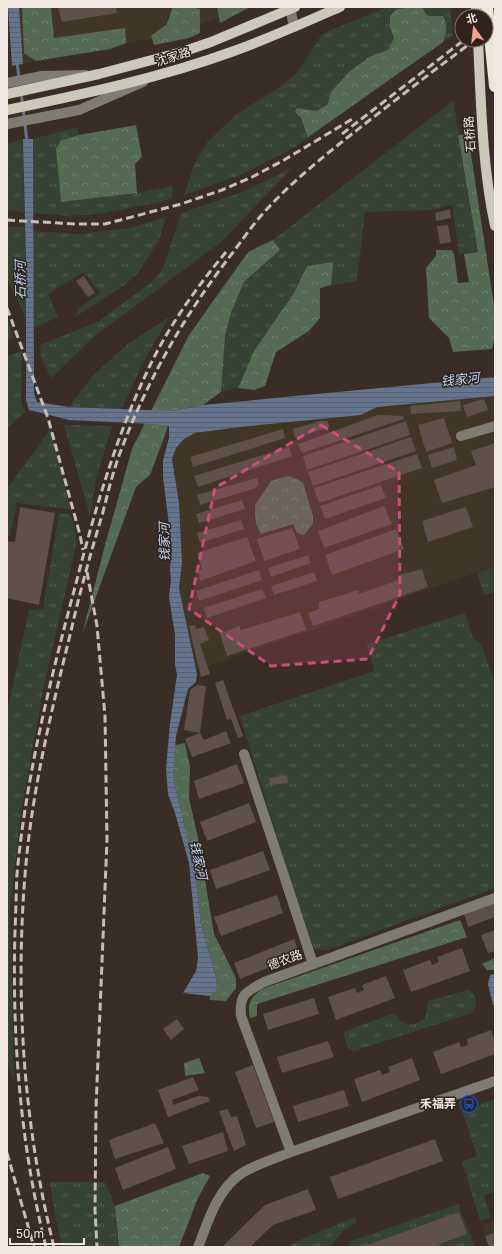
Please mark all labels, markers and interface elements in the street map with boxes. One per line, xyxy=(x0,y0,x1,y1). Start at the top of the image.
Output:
north arrow xyxy=(454,8,494,48)
text: 北 xyxy=(464,10,478,26)
street label: 沈家路 xyxy=(153,44,192,69)
street label: 石桥路 xyxy=(461,116,478,153)
water label: 石桥河 xyxy=(12,257,28,300)
water label: 钱家河 xyxy=(440,369,483,389)
water label: 钱家河 xyxy=(156,519,172,562)
water label: 钱家河 xyxy=(187,839,212,884)
street label: 德农路 xyxy=(265,946,304,973)
bus stop icon: 禾福弄 xyxy=(459,1094,479,1114)
place label: 禾福弄 xyxy=(420,1096,456,1111)
scale bar xyxy=(10,1220,84,1246)
text: 50 m xyxy=(16,1226,44,1241)

